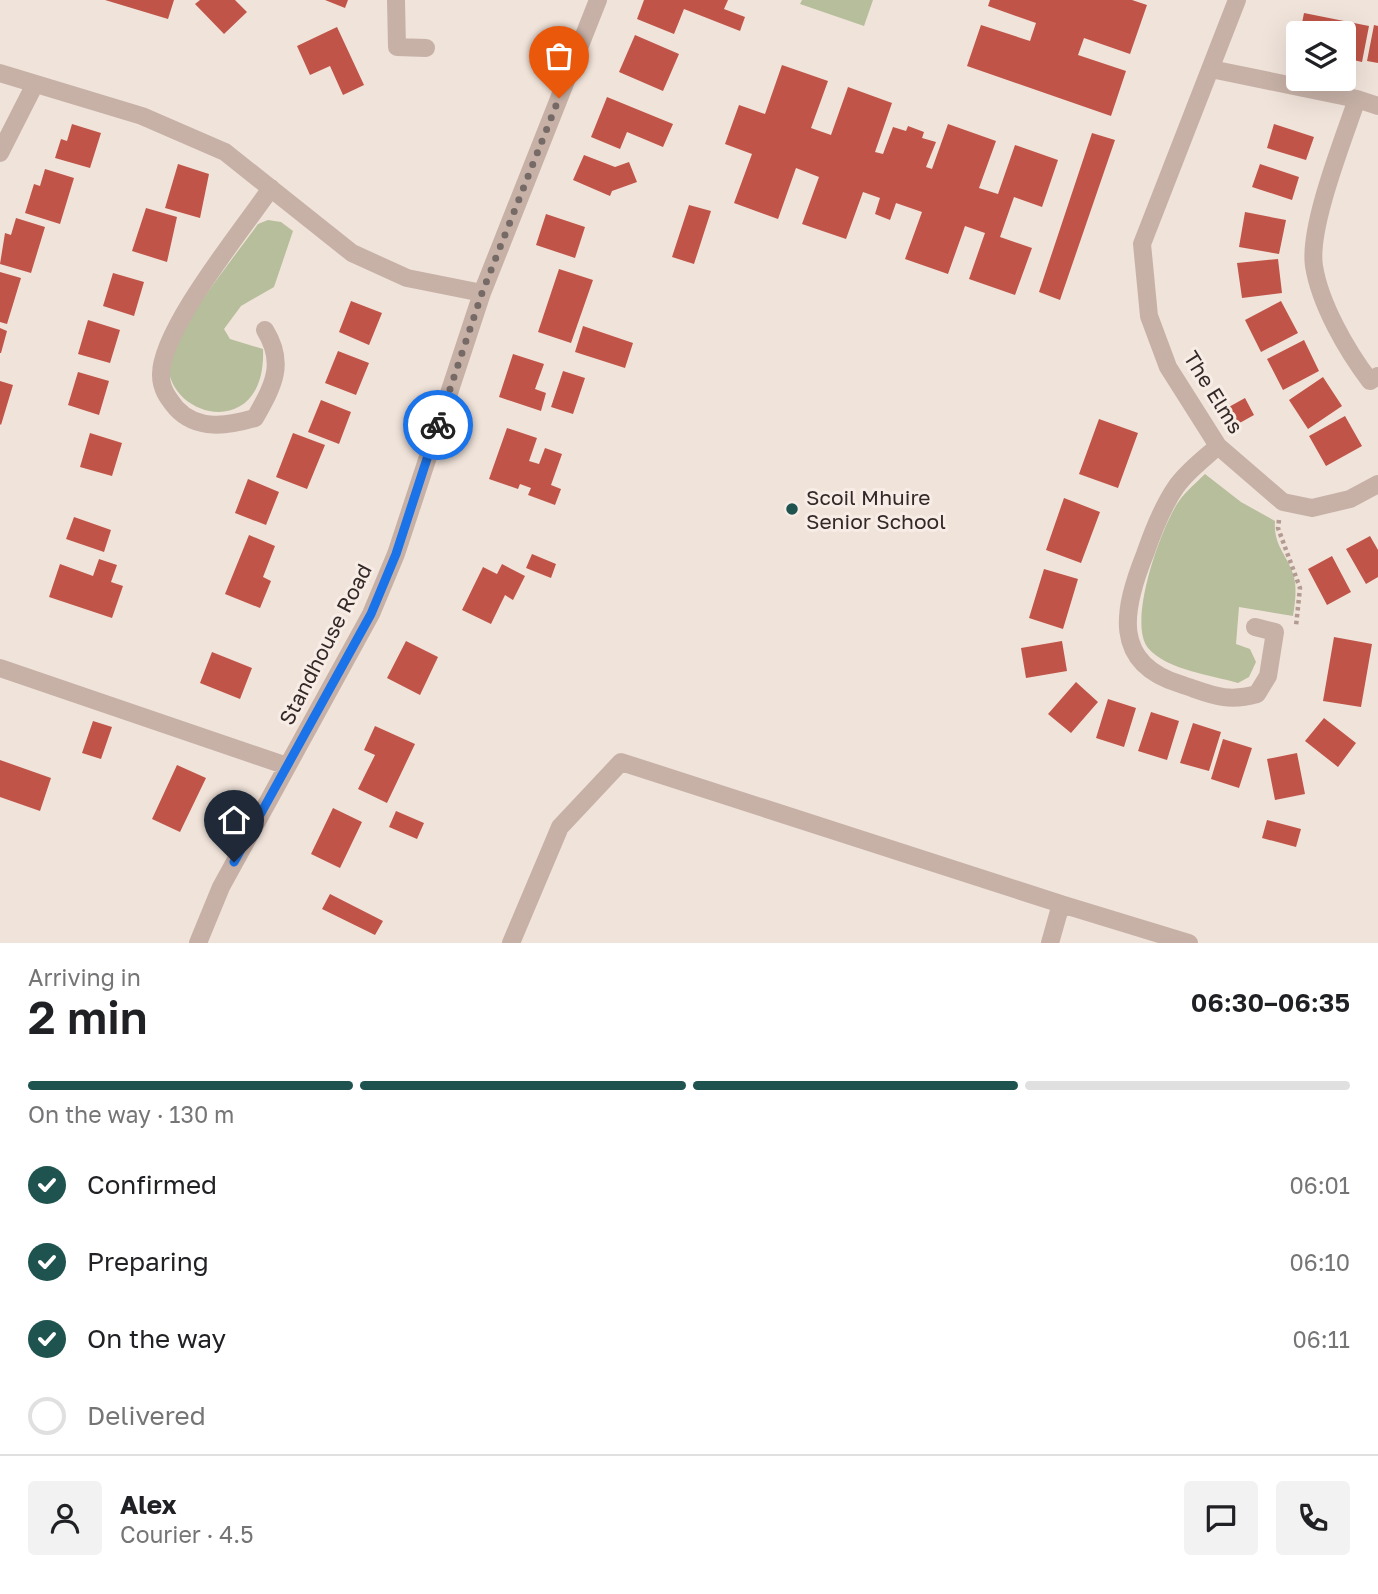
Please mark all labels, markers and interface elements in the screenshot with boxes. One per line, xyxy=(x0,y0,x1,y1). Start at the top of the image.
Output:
map controls xyxy=(1286,21,1356,91)
button: layers xyxy=(1286,21,1356,91)
pin xyxy=(529,26,589,98)
icon: bag xyxy=(540,37,578,75)
street label: The Elms xyxy=(1178,346,1250,438)
courier xyxy=(403,390,473,460)
icon: bike xyxy=(419,406,457,444)
place label: Scoil Mhuire Senior School xyxy=(806,484,946,534)
marker: Scoil Mhuire Senior School xyxy=(784,501,800,517)
street label: Standhouse Road xyxy=(273,559,377,729)
pin xyxy=(204,790,264,862)
icon: home xyxy=(215,801,253,839)
text: Arriving in xyxy=(28,963,141,991)
text: 06:30–06:35 xyxy=(1191,987,1350,1018)
text: 2 min xyxy=(28,989,148,1044)
text: On the way · 130 m xyxy=(28,1100,234,1128)
icon: check xyxy=(28,1166,66,1204)
text: Confirmed xyxy=(87,1169,217,1200)
text: 06:01 xyxy=(1290,1171,1350,1199)
icon: check xyxy=(28,1243,66,1281)
text: Preparing xyxy=(87,1246,209,1277)
text: 06:10 xyxy=(1290,1248,1350,1276)
icon: check xyxy=(28,1320,66,1358)
text: On the way xyxy=(87,1323,226,1354)
text: 06:11 xyxy=(1293,1325,1350,1353)
text: Delivered xyxy=(87,1400,206,1431)
button: person xyxy=(28,1481,102,1555)
button: chat xyxy=(1184,1481,1258,1555)
button: phone xyxy=(1276,1481,1350,1555)
text: Alex xyxy=(120,1489,177,1520)
text: Courier · 4.5 xyxy=(120,1520,253,1548)

